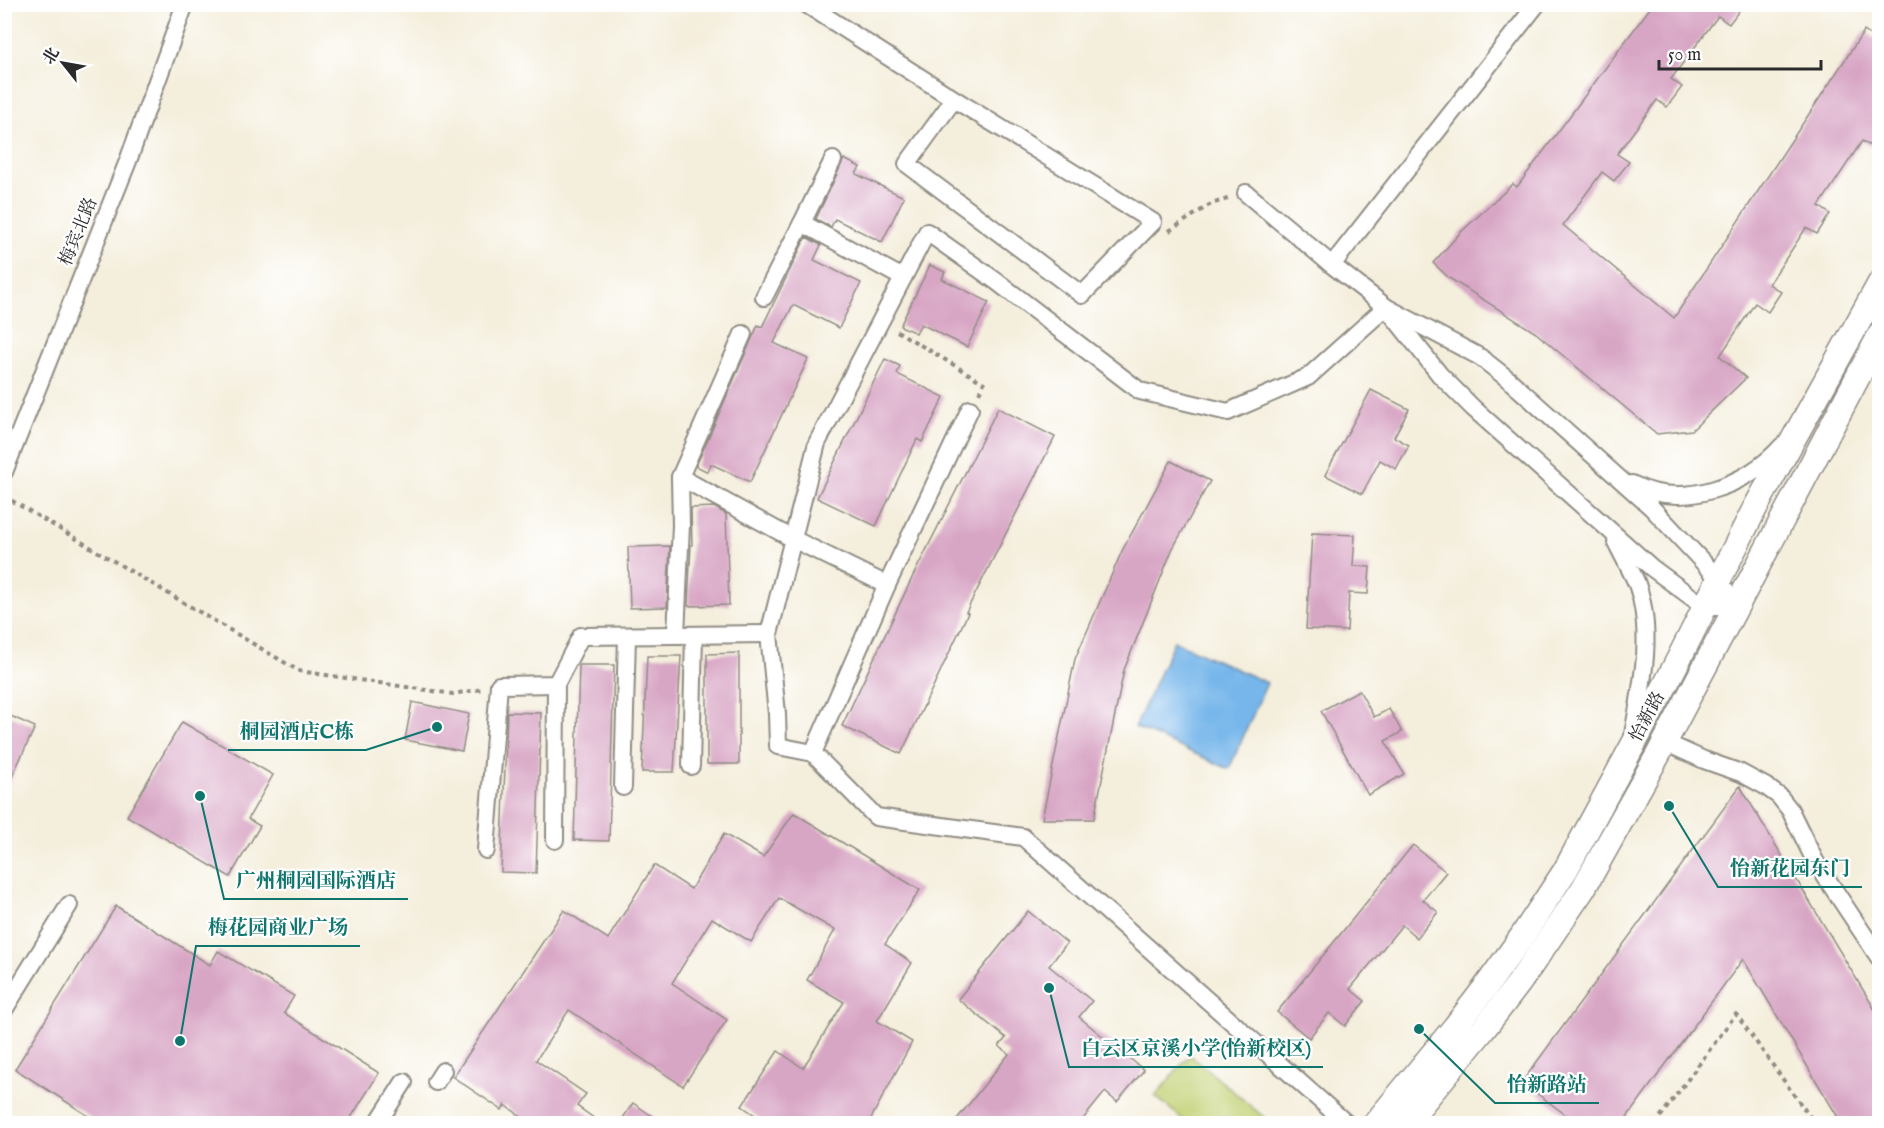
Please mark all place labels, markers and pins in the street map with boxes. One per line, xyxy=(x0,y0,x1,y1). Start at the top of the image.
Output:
callout: 桐园酒店C栋 xyxy=(228,712,366,750)
callout: 怡新花园东门 xyxy=(1718,849,1862,887)
callout: 广州桐园国际酒店 xyxy=(224,861,408,899)
callout: 梅花园商业广场 xyxy=(196,908,360,946)
callout: 白云区京溪小学(怡新校区) xyxy=(1069,1029,1323,1067)
callout: 怡新路站 xyxy=(1495,1065,1599,1103)

